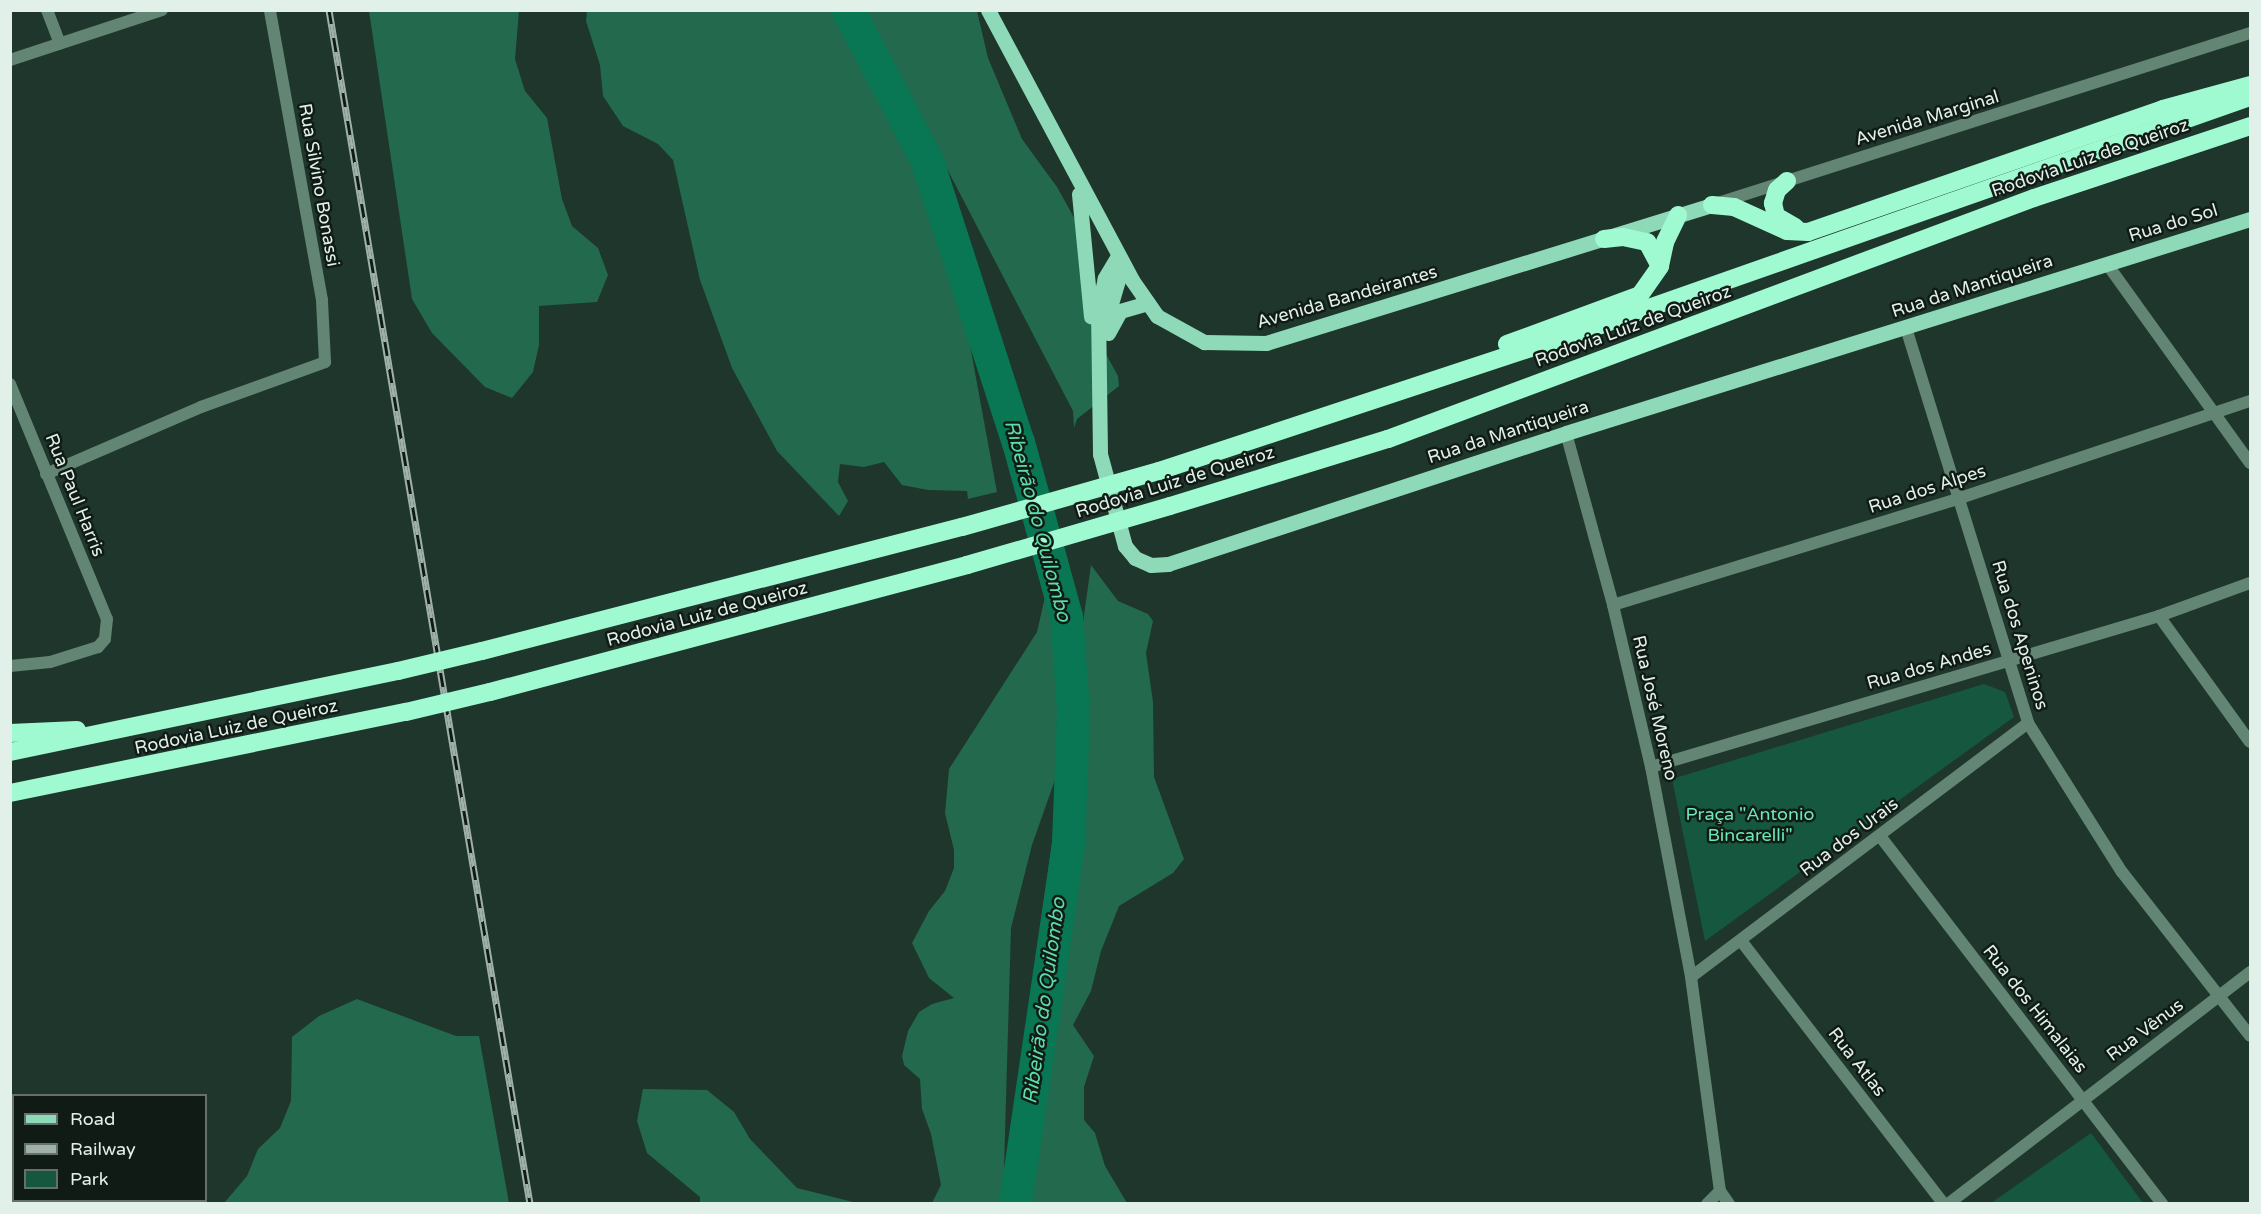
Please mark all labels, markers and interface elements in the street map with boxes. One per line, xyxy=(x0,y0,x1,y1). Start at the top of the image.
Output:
street label: Avenida Marginal xyxy=(1852,86,2002,150)
street label: Rua Silvino Bonassi xyxy=(294,102,344,268)
street label: Rodovia Luiz de Queiroz xyxy=(1989,114,2191,202)
street label: Rua do Sol xyxy=(2126,199,2220,247)
street label: Rua da Mantiqueira xyxy=(1889,250,2055,322)
street label: Avenida Bandeirantes xyxy=(1254,261,1440,333)
street label: Rodovia Luiz de Queiroz xyxy=(1532,280,1734,372)
street label: Rua da Mantiqueira xyxy=(1425,396,1591,468)
water label: Ribeirão do Quilombo xyxy=(999,417,1075,625)
street label: Rua Paul Harris xyxy=(40,430,110,560)
street label: Rodovia Luiz de Queiroz xyxy=(1073,441,1277,523)
street label: Rua dos Alpes xyxy=(1866,460,1988,518)
street label: Rua dos Apeninos xyxy=(1987,558,2053,712)
street label: Rodovia Luiz de Queiroz xyxy=(604,577,810,651)
street label: Rua José Moreno xyxy=(1628,633,1682,783)
street label: Rua dos Andes xyxy=(1864,638,1994,694)
street label: Rodovia Luiz de Queiroz xyxy=(132,695,340,759)
street label: Rua dos Urais xyxy=(1796,793,1902,881)
park label: Praça "Antonio Bincarelli" xyxy=(1686,804,1814,846)
water label: Ribeirão do Quilombo xyxy=(1019,896,1071,1106)
street label: Rua dos Himalaias xyxy=(1978,941,2092,1077)
street label: Rua Vênus xyxy=(2102,994,2188,1066)
street label: Rua Atlas xyxy=(1823,1023,1891,1101)
legend xyxy=(12,1094,207,1202)
text: Road xyxy=(70,1108,115,1130)
text: Railway xyxy=(70,1138,136,1160)
text: Park xyxy=(70,1168,108,1190)

